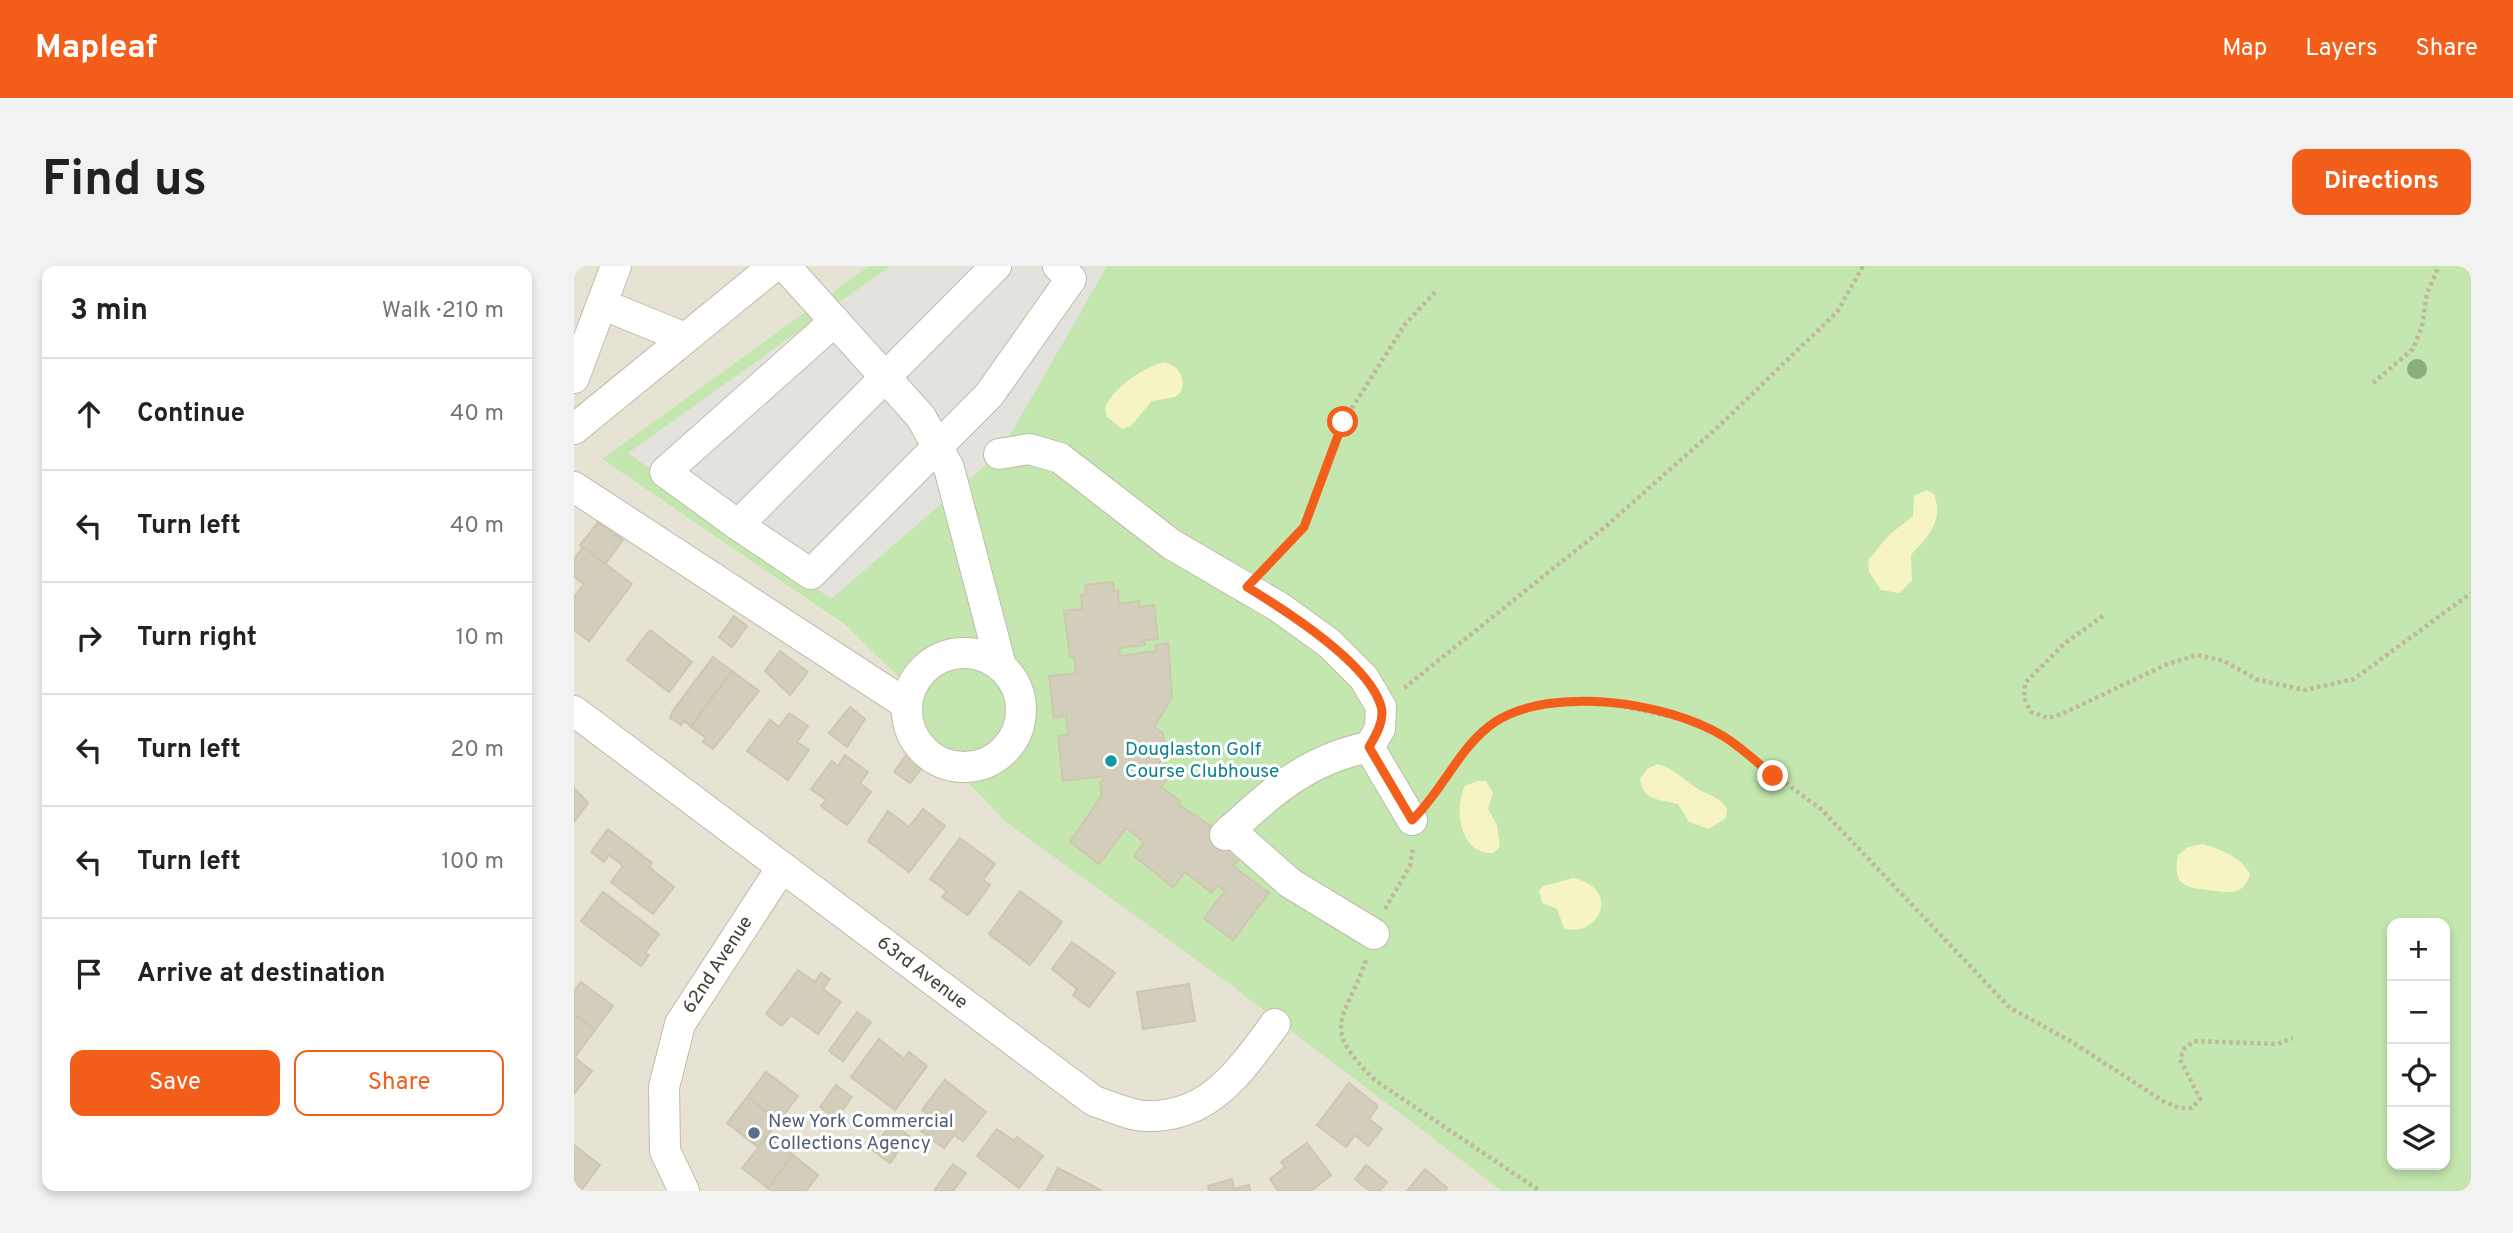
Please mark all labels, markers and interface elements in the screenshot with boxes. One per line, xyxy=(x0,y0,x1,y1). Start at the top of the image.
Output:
text: Mapleaf xyxy=(35,28,158,70)
text: Map xyxy=(2222,34,2267,64)
text: Layers xyxy=(2305,34,2377,64)
text: Share xyxy=(2415,34,2478,64)
button: Directions xyxy=(2292,149,2471,215)
text: Find us xyxy=(42,151,207,213)
text: 3 min xyxy=(70,293,148,330)
text: Walk · 210 m xyxy=(382,297,504,326)
icon: ahead xyxy=(70,395,108,433)
text: Continue xyxy=(137,398,245,431)
text: 40 m xyxy=(450,400,504,429)
route start xyxy=(1327,406,1358,437)
icon: left xyxy=(70,507,108,545)
text: Turn left xyxy=(137,510,241,543)
text: 40 m xyxy=(450,512,504,541)
icon: right xyxy=(70,619,108,657)
text: Turn right xyxy=(137,622,257,655)
text: 10 m xyxy=(456,624,504,653)
icon: left xyxy=(70,731,108,769)
text: Turn left xyxy=(137,734,241,767)
text: 20 m xyxy=(450,736,504,765)
place label: Douglaston Golf Course Clubhouse xyxy=(1125,738,1279,784)
marker: Douglaston Golf Course Clubhouse xyxy=(1103,753,1119,769)
route end xyxy=(1757,760,1788,791)
icon: left xyxy=(70,843,108,881)
text: Turn left xyxy=(137,846,241,879)
text: 100 m xyxy=(441,848,504,877)
street label: 62nd Avenue xyxy=(677,912,759,1018)
map controls xyxy=(2387,918,2450,1170)
button: + xyxy=(2387,918,2450,981)
street label: 63rd Avenue xyxy=(872,931,972,1015)
icon: arrive xyxy=(70,955,108,993)
text: Arrive at destination xyxy=(137,958,385,991)
button: − xyxy=(2387,981,2450,1044)
button: locate xyxy=(2387,1044,2450,1107)
button: Save xyxy=(70,1050,280,1116)
button: Share xyxy=(294,1050,504,1116)
button: layers xyxy=(2387,1107,2450,1170)
place label: New York Commercial Collections Agency xyxy=(768,1110,954,1156)
marker: New York Commercial Collections Agency xyxy=(746,1125,762,1141)

